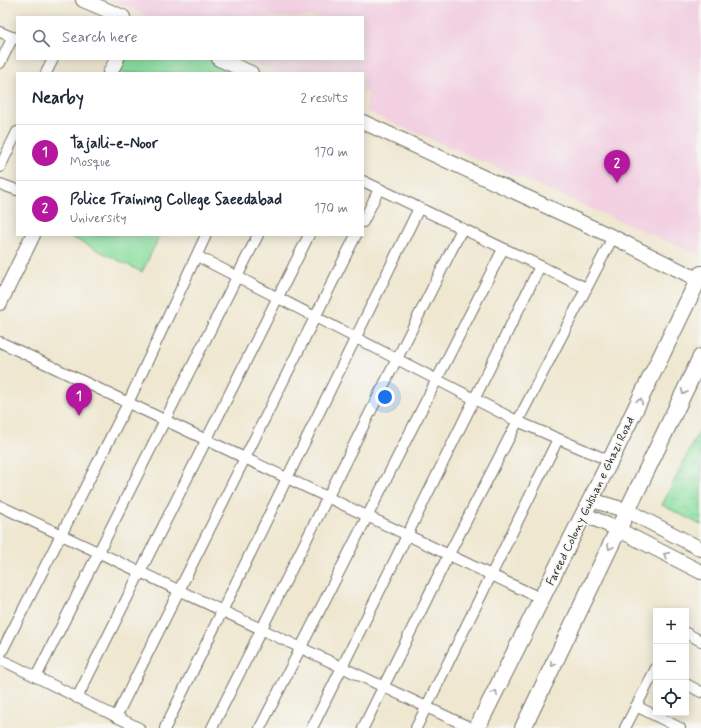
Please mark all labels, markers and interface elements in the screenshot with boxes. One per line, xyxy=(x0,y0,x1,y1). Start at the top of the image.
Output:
search box xyxy=(16,16,364,60)
icon: search xyxy=(30,27,52,49)
text: Search here xyxy=(62,28,138,48)
text: Nearby xyxy=(32,87,84,109)
text: 2 results xyxy=(301,90,348,107)
text: Tajalli-e-Noor xyxy=(70,134,158,154)
text: 1 xyxy=(42,144,48,161)
text: 170 m xyxy=(314,144,348,161)
pin: 2 xyxy=(604,150,630,183)
text: Mosque xyxy=(70,154,111,171)
text: Police Training College Saeedabad xyxy=(70,190,282,210)
text: 2 xyxy=(42,200,48,217)
text: 170 m xyxy=(314,200,348,217)
text: University xyxy=(70,210,126,227)
pin: 1 xyxy=(66,383,92,416)
your location xyxy=(375,387,395,407)
one-way arrow xyxy=(681,388,689,396)
one-way arrow xyxy=(635,398,643,405)
street label: Fareed Colony Gulshan e Ghazi Road xyxy=(543,414,639,589)
one-way arrow xyxy=(607,543,615,551)
one-way arrow xyxy=(663,552,671,559)
map controls xyxy=(653,608,689,716)
button: + xyxy=(653,608,689,644)
button: − xyxy=(653,644,689,680)
one-way arrow xyxy=(551,660,558,668)
button: locate xyxy=(653,680,689,716)
one-way arrow xyxy=(490,690,498,697)

